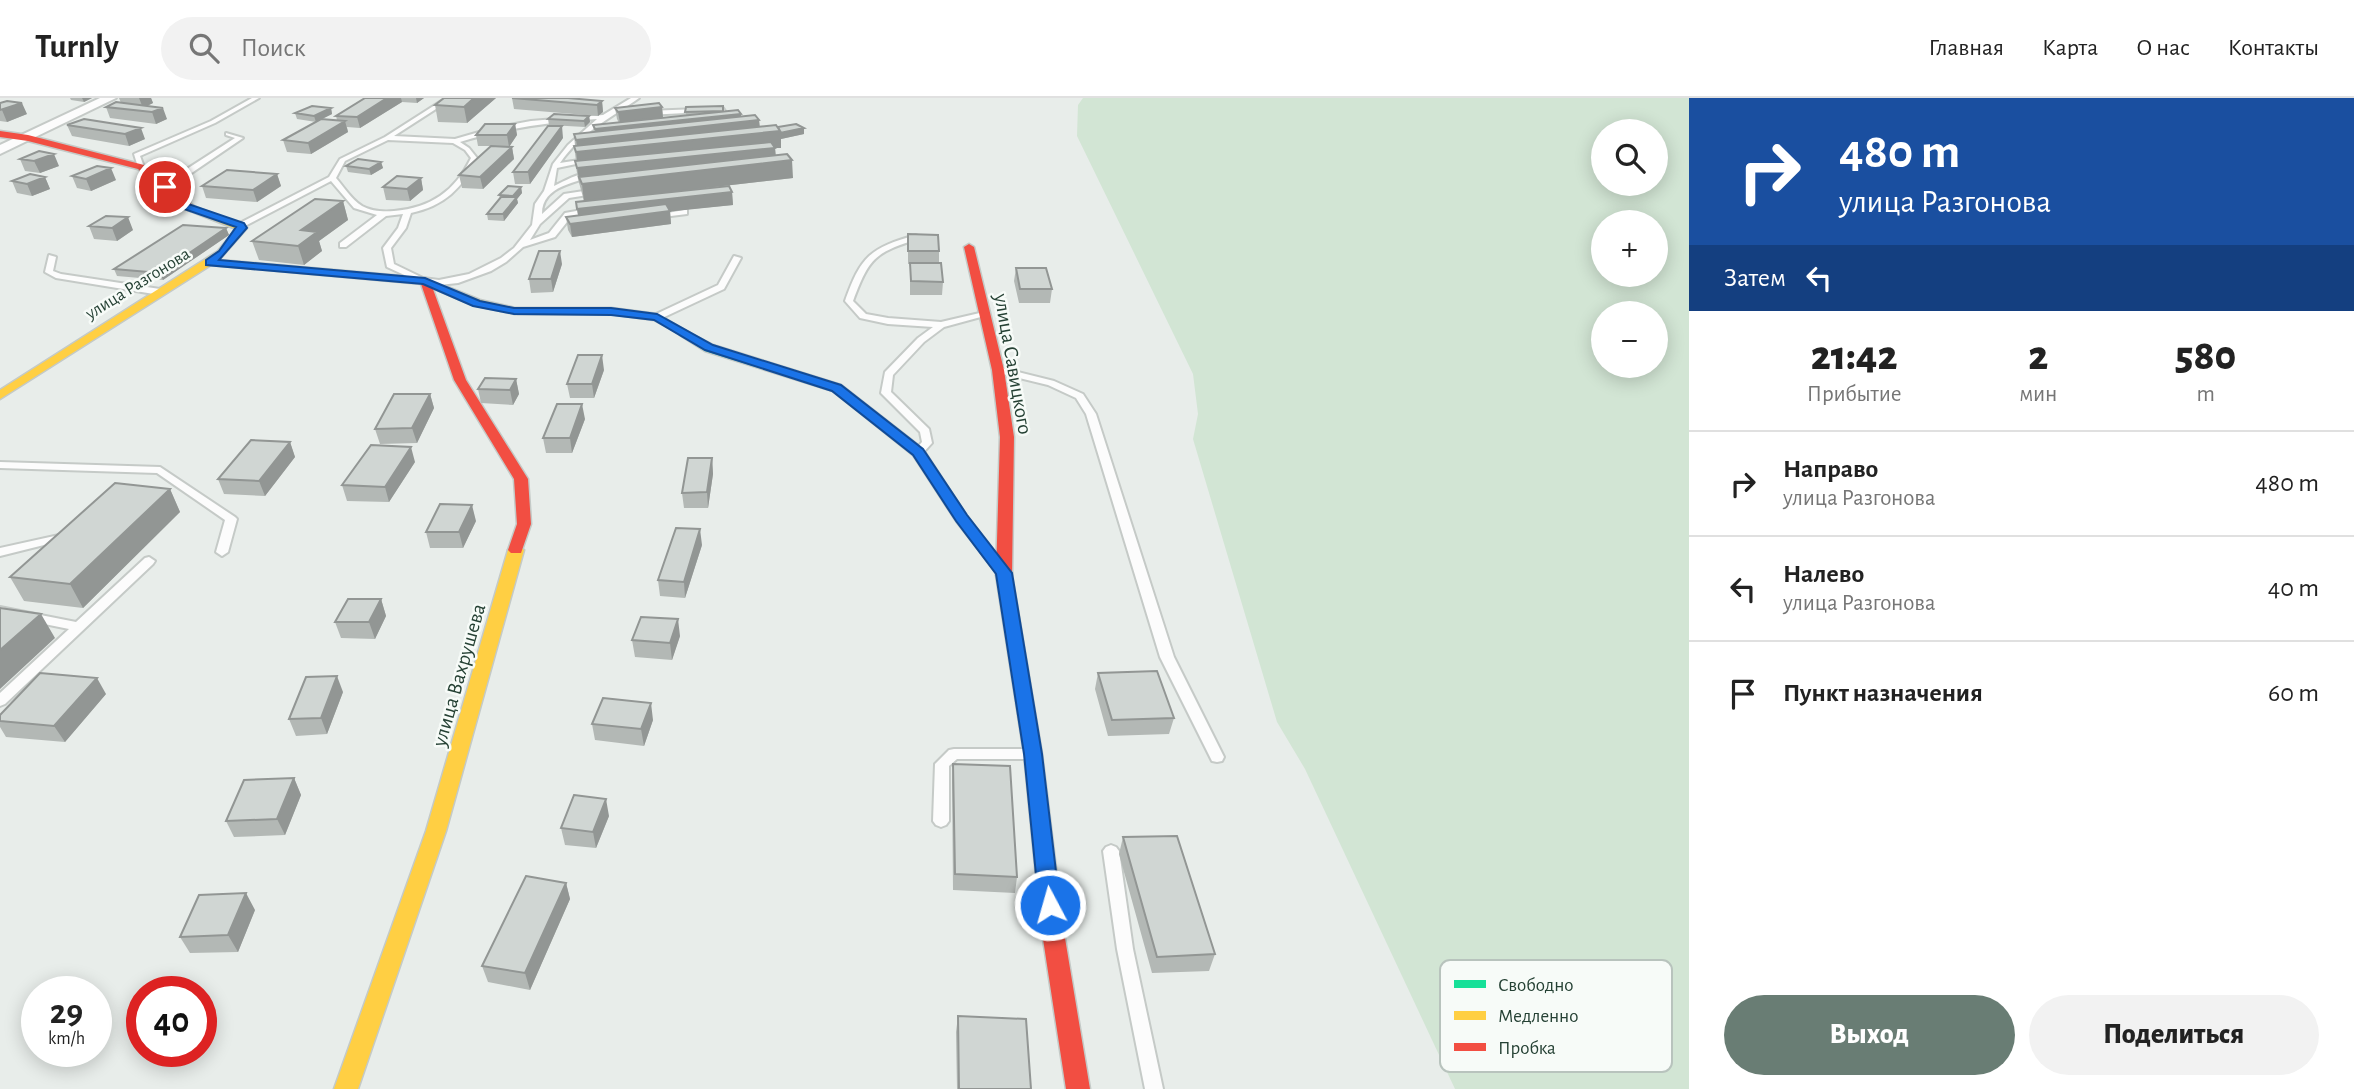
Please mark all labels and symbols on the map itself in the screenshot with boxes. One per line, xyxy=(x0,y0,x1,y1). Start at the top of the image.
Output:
pin xyxy=(135,157,195,217)
street label: улица Разгонова xyxy=(82,245,193,324)
street label: улица Савицкого xyxy=(990,291,1036,436)
street label: улица Вахрушева xyxy=(428,601,490,750)
position arrow xyxy=(1013,868,1087,942)
legend xyxy=(1440,960,1672,1072)
speed limit sign: 40 xyxy=(126,976,217,1067)
text: Свободно xyxy=(1498,976,1574,995)
text: Медленно xyxy=(1498,1007,1578,1026)
text: Пробка xyxy=(1498,1039,1556,1058)

